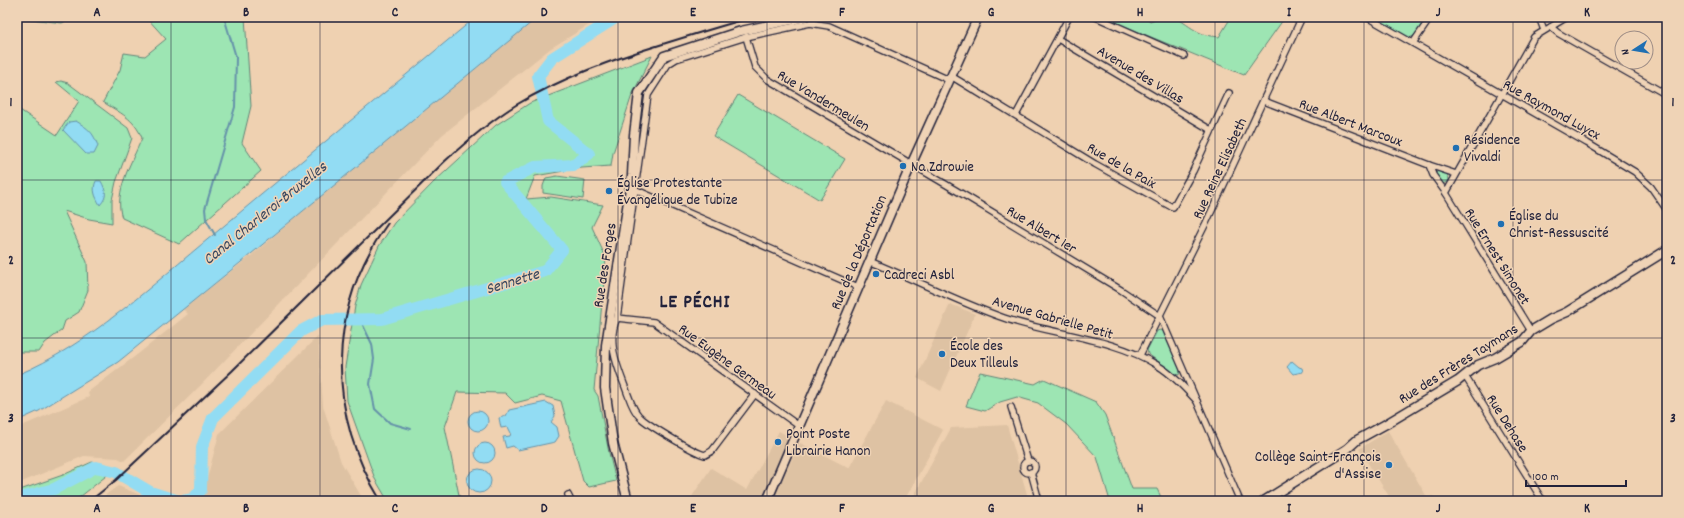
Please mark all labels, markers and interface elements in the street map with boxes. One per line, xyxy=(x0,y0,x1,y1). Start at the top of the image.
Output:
text: A xyxy=(93,4,101,23)
text: B xyxy=(243,4,249,23)
text: C xyxy=(392,4,399,23)
text: D xyxy=(541,4,548,23)
text: E xyxy=(690,4,697,23)
text: F xyxy=(839,4,845,23)
text: G xyxy=(988,4,995,23)
text: H xyxy=(1137,4,1144,23)
text: I xyxy=(1287,4,1292,23)
text: J xyxy=(1436,4,1441,23)
text: K xyxy=(1584,4,1590,23)
north arrow xyxy=(1614,30,1654,70)
street label: Avenue des Villas xyxy=(1092,41,1188,110)
text: N xyxy=(1618,47,1635,56)
street label: Rue Vandermeulen xyxy=(772,65,874,138)
street label: Rue Raymond Luycx xyxy=(1498,75,1604,147)
text: 1 xyxy=(10,94,13,113)
street label: Rue Albert Marcoux xyxy=(1295,94,1406,154)
text: 1 xyxy=(1672,94,1675,113)
street label: Rue Reine Elisabeth xyxy=(1188,115,1254,223)
place label: Résidence Vivaldi xyxy=(1464,130,1520,169)
street label: Rue de la Paix xyxy=(1082,138,1160,196)
marker: Résidence Vivaldi xyxy=(1451,143,1461,153)
water label: Canal Charleroi-Bruxelles xyxy=(199,156,333,271)
place label: Na Zdrowie xyxy=(911,157,974,179)
marker: Na Zdrowie xyxy=(898,161,908,171)
place label: Église Protestante Évangélique de Tubize xyxy=(617,173,738,212)
marker: Église Protestante Évangélique de Tubize xyxy=(604,186,614,196)
street label: Rue de la Déportation xyxy=(826,192,894,314)
street label: Rue Albert 1er xyxy=(1002,201,1081,261)
street label: Rue Ernest Simonet xyxy=(1458,204,1535,310)
place label: Église du Christ-Ressuscité xyxy=(1509,206,1609,245)
marker: Église du Christ-Ressuscité xyxy=(1496,219,1506,229)
street label: Rue des Forges xyxy=(588,221,624,309)
text: 2 xyxy=(8,252,14,271)
text: 2 xyxy=(1670,252,1676,271)
water label: Sennette xyxy=(483,263,543,301)
place label: Cadreci Asbl xyxy=(884,265,955,287)
marker: Cadreci Asbl xyxy=(871,269,881,279)
district label: LE PÉCHI xyxy=(659,290,731,317)
street label: Avenue Gabrielle Petit xyxy=(989,291,1116,347)
street label: Rue Eugène Germeau xyxy=(673,319,781,406)
street label: Rue des Frères Taymans xyxy=(1395,319,1523,410)
place label: École des Deux Tilleuls xyxy=(950,336,1019,375)
marker: École des Deux Tilleuls xyxy=(937,349,947,359)
street label: Rue Dehase xyxy=(1480,391,1533,458)
text: 3 xyxy=(8,410,14,429)
text: 3 xyxy=(1670,410,1676,429)
place label: Point Poste Librairie Hanon xyxy=(786,424,870,463)
marker: Point Poste Librairie Hanon xyxy=(773,437,783,447)
place label: Collège Saint-François d'Assise xyxy=(1255,447,1381,486)
marker: Collège Saint-François d'Assise xyxy=(1384,460,1394,470)
scale bar xyxy=(1526,462,1626,488)
text: 100 m xyxy=(1532,469,1559,486)
text: A xyxy=(93,500,101,518)
text: B xyxy=(243,500,249,518)
text: C xyxy=(392,500,399,518)
text: D xyxy=(541,500,548,518)
text: E xyxy=(690,500,697,518)
text: F xyxy=(839,500,845,518)
text: G xyxy=(988,500,995,518)
text: H xyxy=(1137,500,1144,518)
text: I xyxy=(1287,500,1292,518)
text: J xyxy=(1436,500,1441,518)
text: K xyxy=(1584,500,1590,518)

